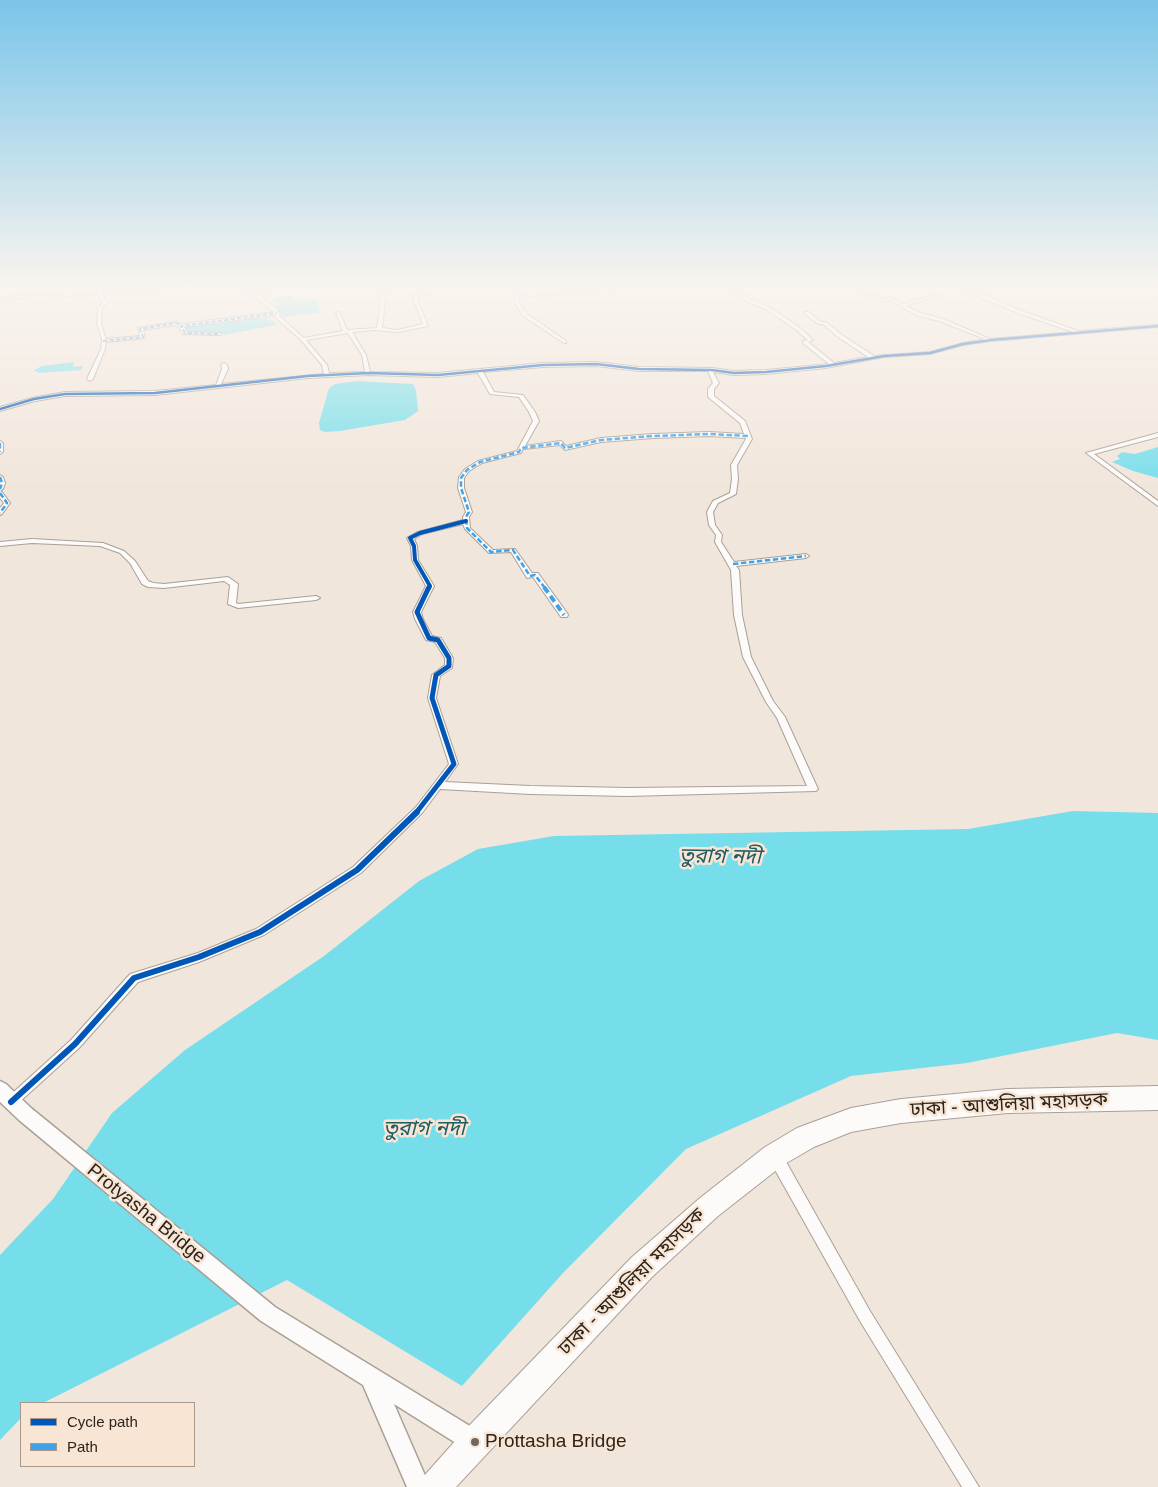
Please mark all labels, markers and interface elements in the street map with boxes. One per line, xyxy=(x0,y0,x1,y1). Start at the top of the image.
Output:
water label: তুরাগ নদী xyxy=(679,844,761,870)
street label: ঢাকা - আশুলিয়া মহাসড়ক xyxy=(910,1088,1108,1122)
water label: তুরাগ নদী xyxy=(383,1116,465,1142)
street label: Protyasha Bridge xyxy=(82,1159,210,1269)
street label: ঢাকা - আশুলিয়া মহাসড়ক xyxy=(554,1204,710,1360)
legend xyxy=(20,1402,195,1467)
text: Cycle path xyxy=(67,1413,138,1430)
place label: Prottasha Bridge xyxy=(485,1431,627,1453)
marker: Prottasha Bridge xyxy=(469,1436,481,1448)
text: Path xyxy=(67,1438,98,1455)

